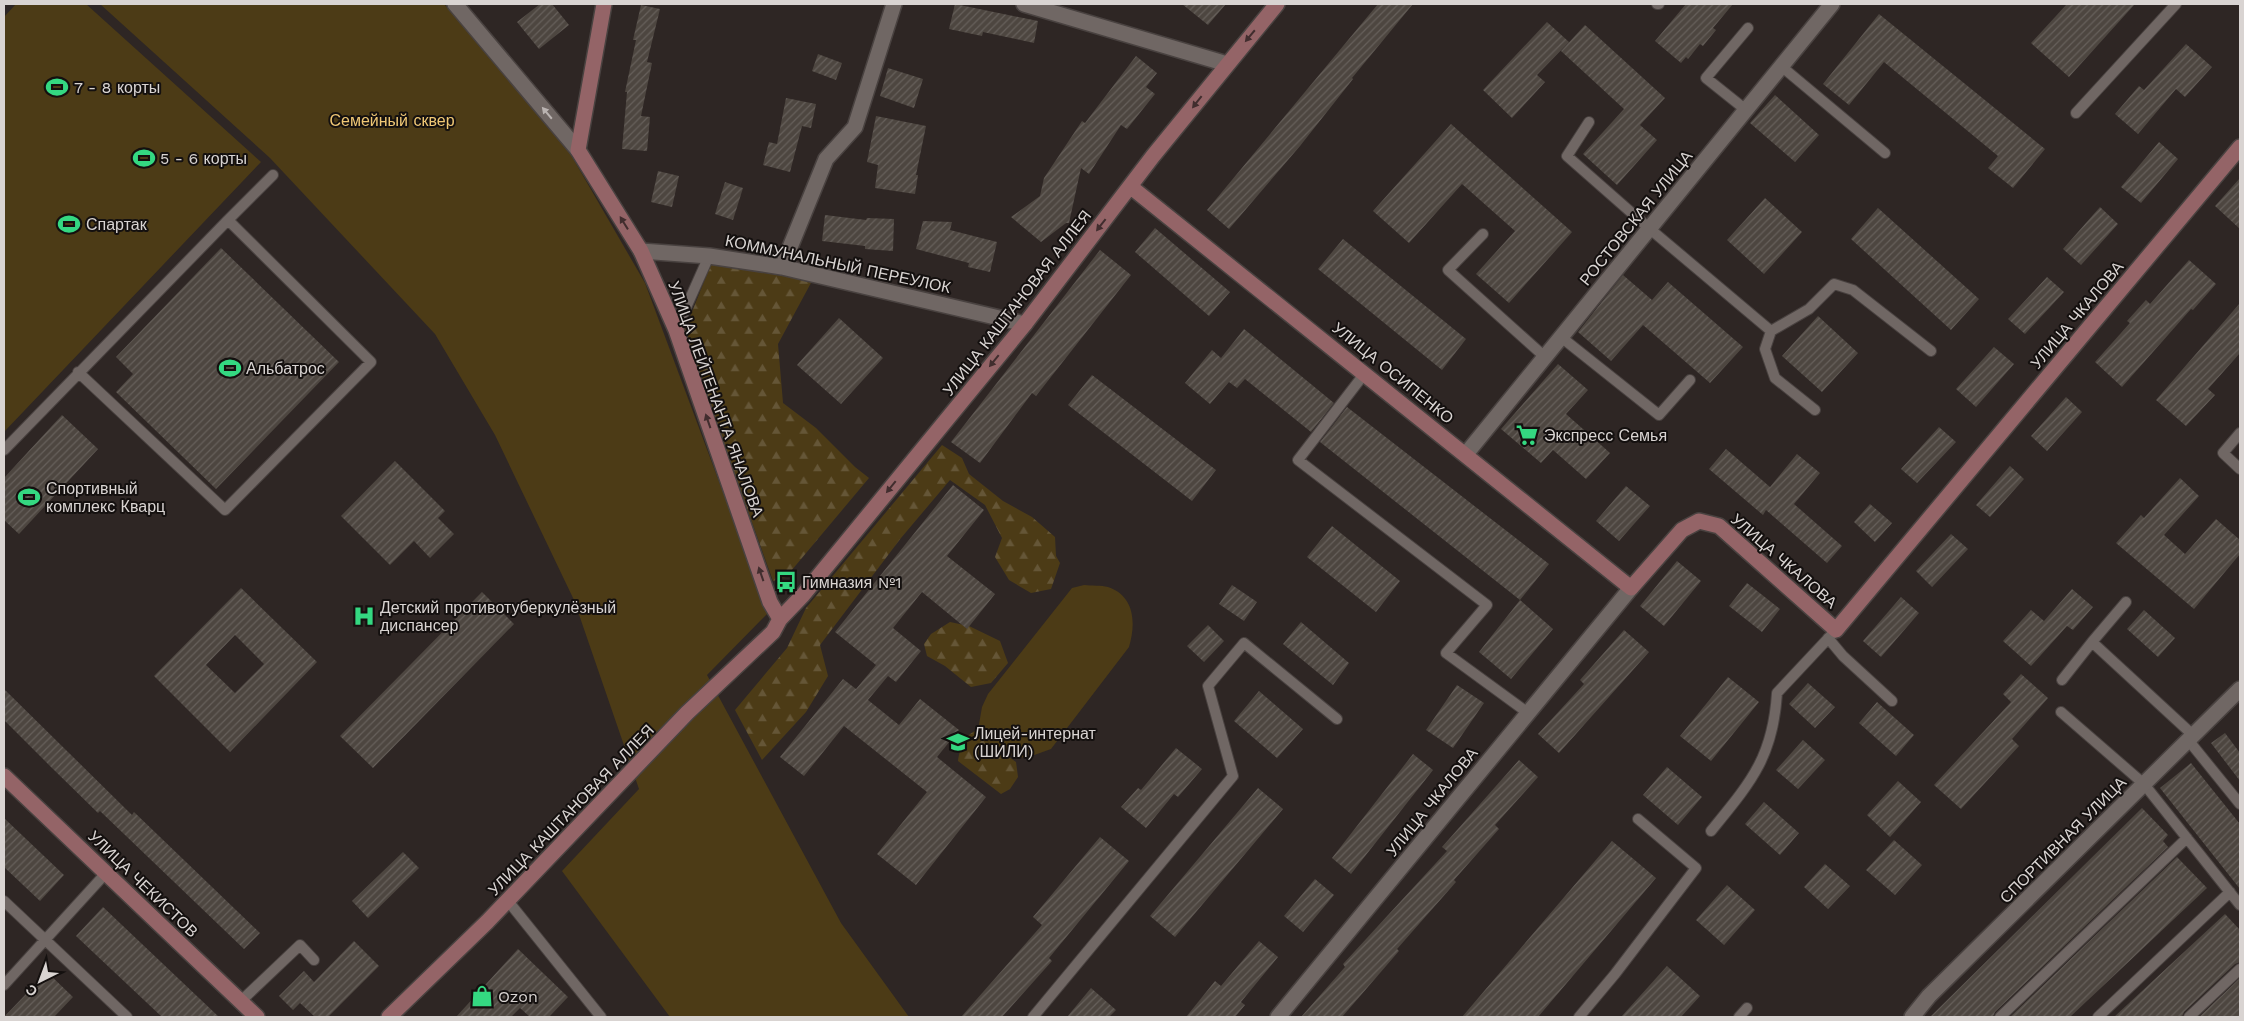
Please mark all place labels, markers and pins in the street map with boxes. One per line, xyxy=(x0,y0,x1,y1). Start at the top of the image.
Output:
sports icon: 7 - 8 корты xyxy=(44,74,70,100)
place label: 7 - 8 корты xyxy=(74,78,160,97)
sports icon: 5 - 6 корты xyxy=(131,145,157,171)
place label: 5 - 6 корты xyxy=(160,149,247,168)
sports icon: Спартак xyxy=(56,211,82,237)
place label: Спартак xyxy=(86,215,148,234)
sports icon: Альбатрос xyxy=(217,355,243,381)
place label: Альбатрос xyxy=(246,359,325,378)
supermarket icon: Экспресс Семья xyxy=(1514,422,1540,448)
place label: Экспресс Семья xyxy=(1544,426,1667,445)
place label: Спортивный комплекс Кварц xyxy=(46,479,165,516)
sports icon: Спортивный комплекс Кварц xyxy=(16,484,42,510)
bus stop icon: Гимназия №1 xyxy=(773,569,799,595)
place label: Гимназия №1 xyxy=(802,573,901,592)
place label: Детский противотуберкулёзный диспансер xyxy=(380,598,616,635)
hospital icon: Детский противотуберкулёзный диспансер xyxy=(351,603,377,629)
place label: Лицей-интернат (ШИЛИ) xyxy=(974,724,1097,761)
school or university icon: Лицей-интернат (ШИЛИ) xyxy=(945,729,971,755)
shop icon: Ozon xyxy=(469,983,495,1009)
place label: Ozon xyxy=(498,987,538,1006)

